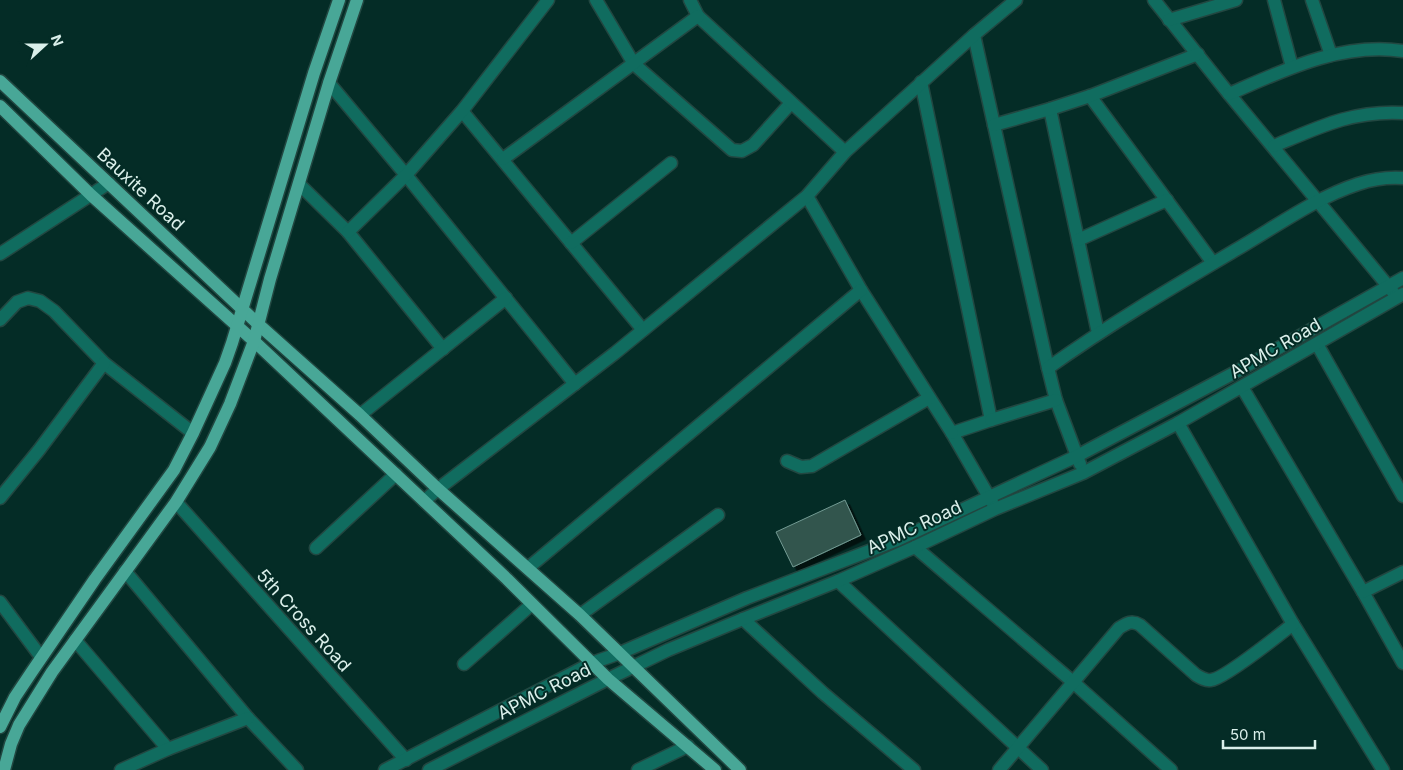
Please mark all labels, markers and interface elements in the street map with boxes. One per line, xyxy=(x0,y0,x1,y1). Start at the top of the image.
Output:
north arrow xyxy=(20,20,70,70)
text: N xyxy=(48,32,67,48)
street label: Bauxite Road xyxy=(93,143,189,235)
street label: APMC Road xyxy=(1226,313,1324,383)
street label: APMC Road xyxy=(863,496,965,558)
street label: 5th Cross Road xyxy=(253,565,355,675)
street label: APMC Road xyxy=(494,659,594,723)
scale bar xyxy=(1223,718,1316,750)
text: 50 m xyxy=(1230,725,1266,744)

